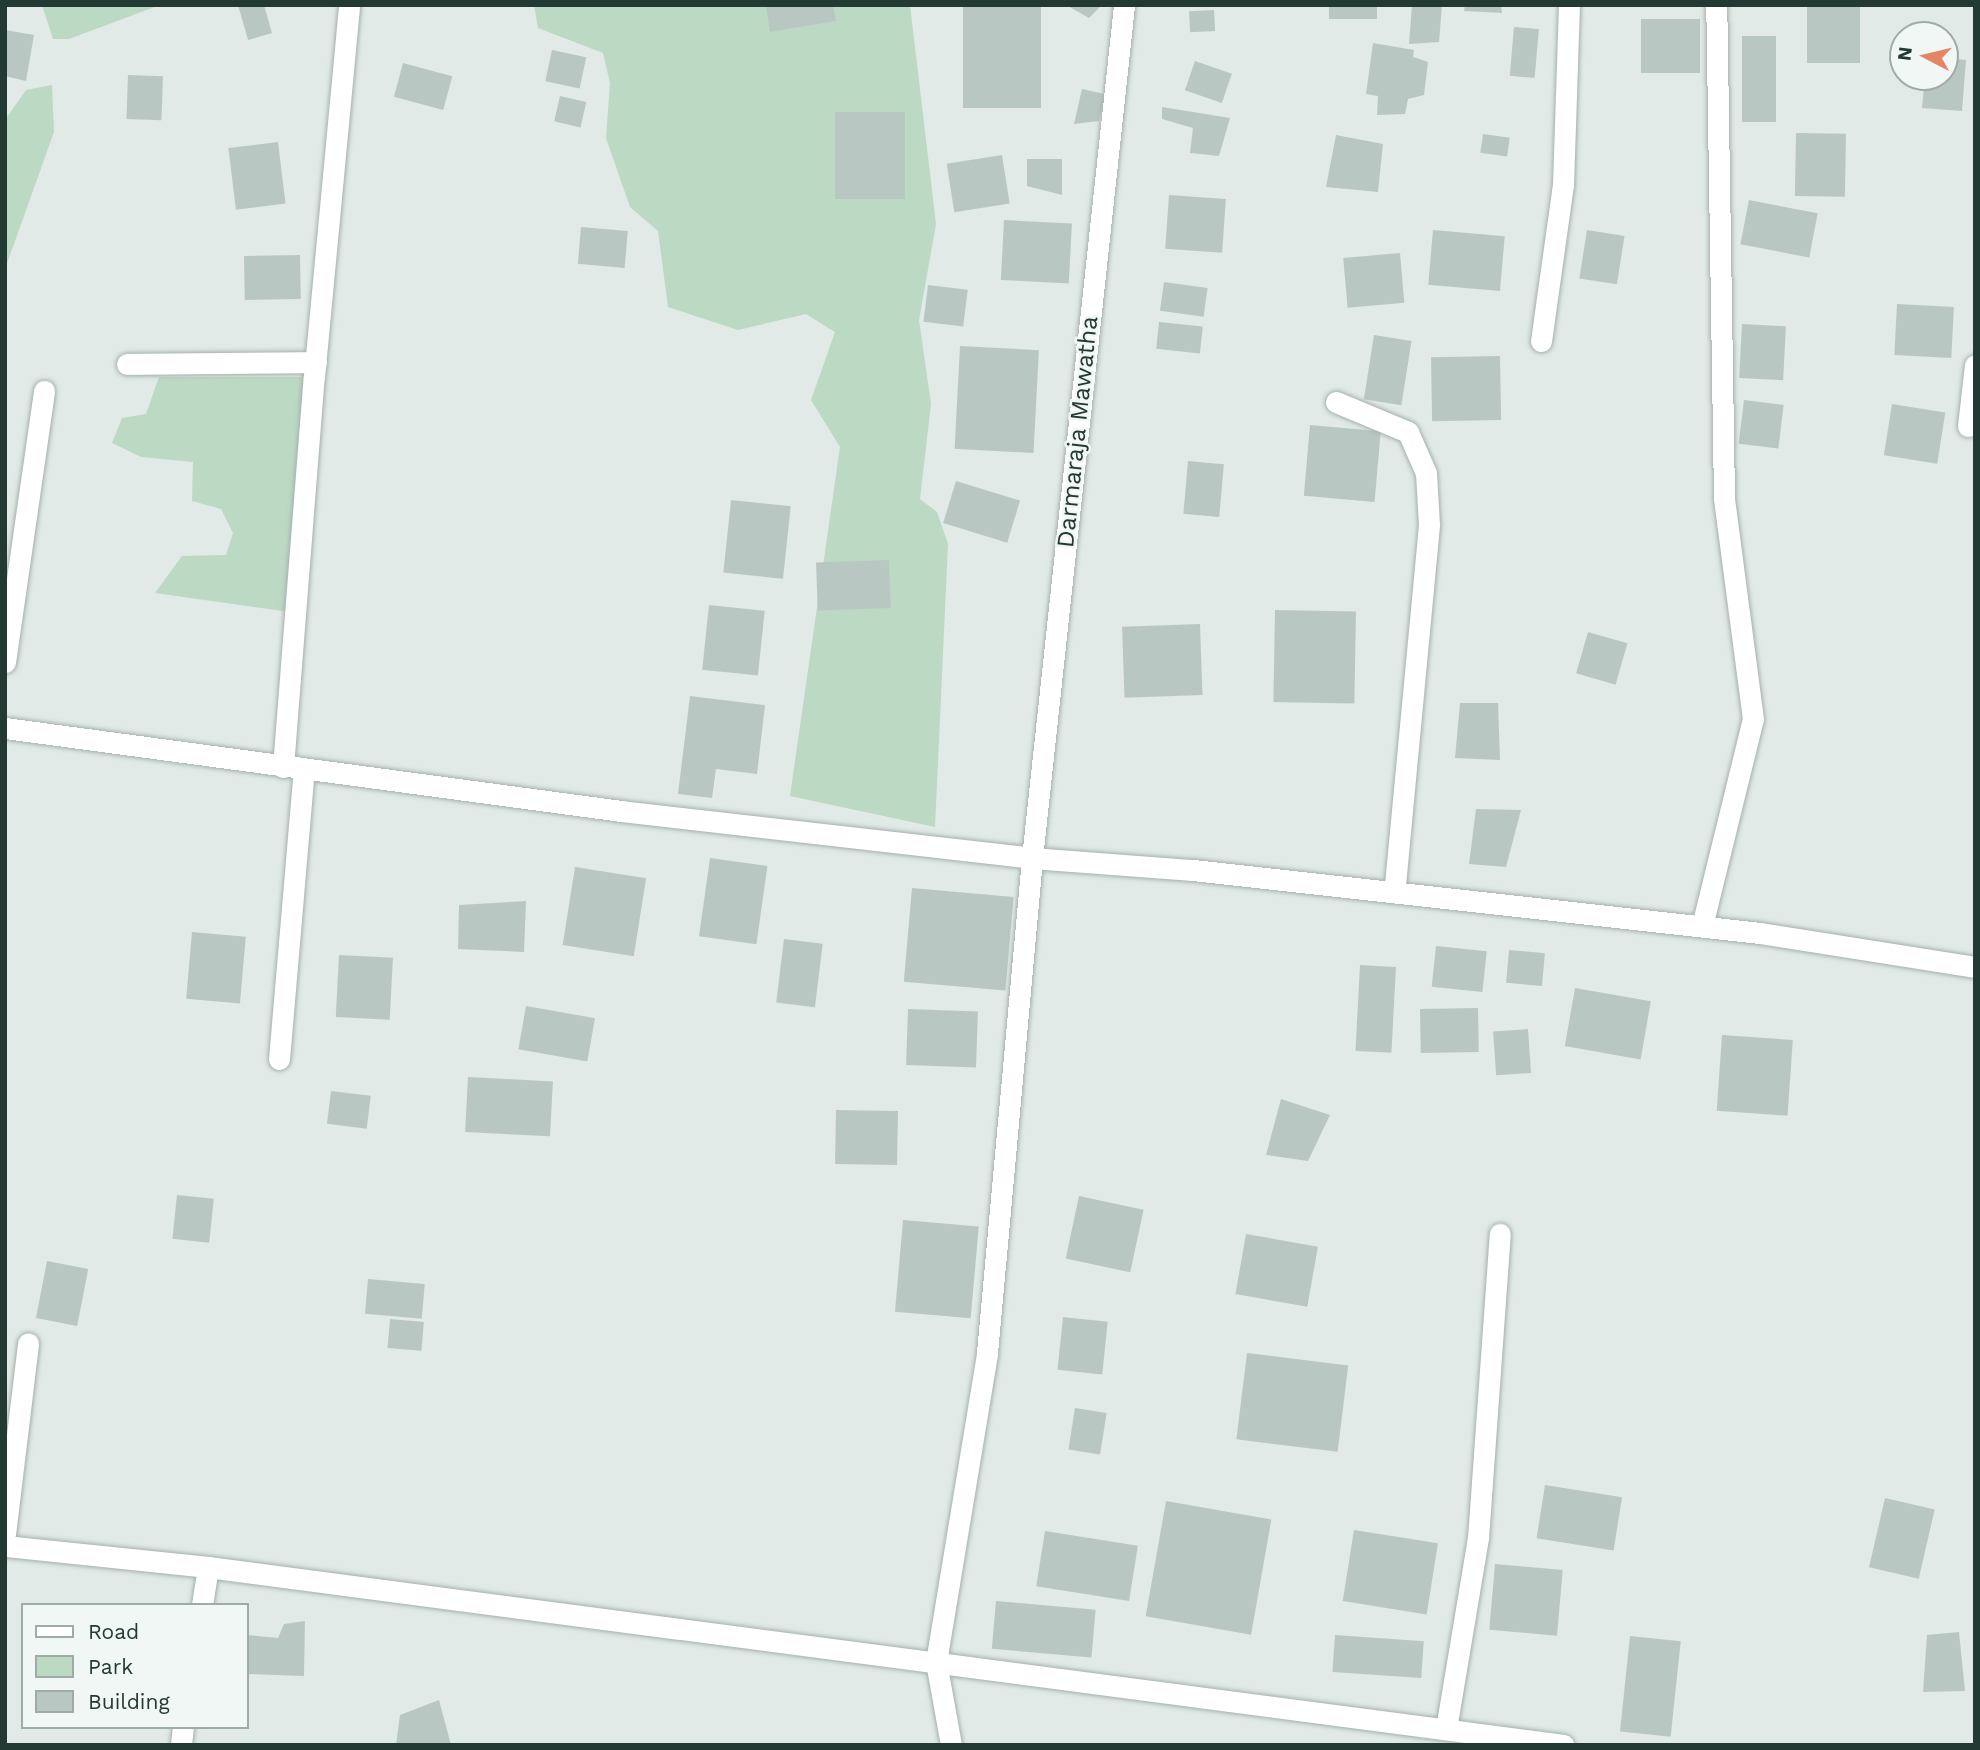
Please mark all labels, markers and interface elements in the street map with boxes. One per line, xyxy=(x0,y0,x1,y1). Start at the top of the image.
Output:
north arrow xyxy=(1889,21,1959,91)
text: N xyxy=(1892,45,1917,62)
street label: Darmaraja Mawatha xyxy=(1051,314,1105,550)
legend xyxy=(21,1603,248,1729)
text: Road xyxy=(88,1619,139,1644)
text: Park xyxy=(88,1654,133,1679)
text: Building xyxy=(88,1689,170,1714)

